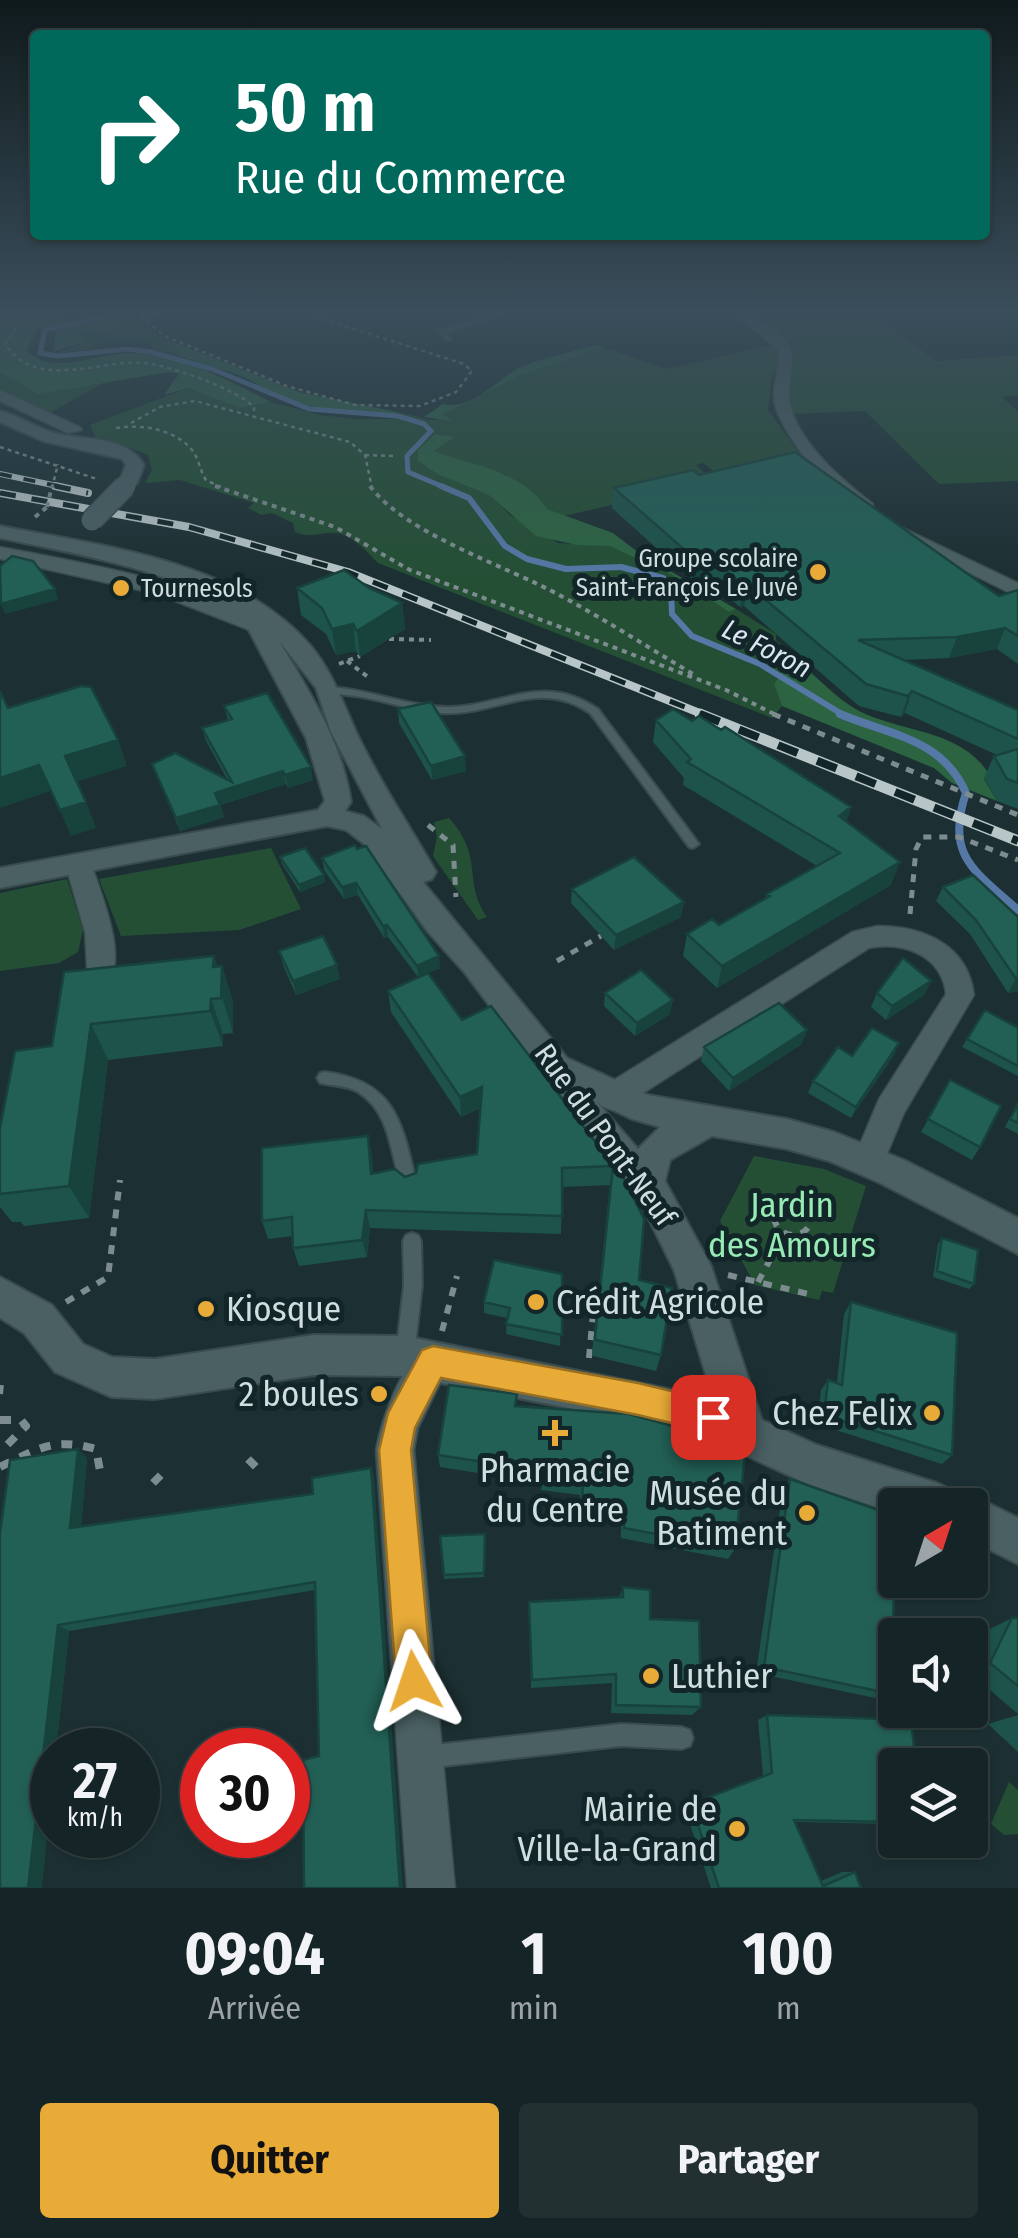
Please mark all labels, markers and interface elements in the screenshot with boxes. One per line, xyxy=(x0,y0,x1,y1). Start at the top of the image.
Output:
text: 50 m xyxy=(235,66,376,150)
icon: right xyxy=(70,70,200,200)
text: Rue du Commerce xyxy=(235,151,566,205)
place label: Groupe scolaire Saint-François Le Juvé xyxy=(576,544,798,603)
marker: Groupe scolaire Saint-François Le Juvé xyxy=(807,561,829,583)
place label: Tournesols xyxy=(141,574,253,604)
marker: Tournesols xyxy=(110,577,132,599)
water label: Le Foron xyxy=(717,612,817,685)
street label: Rue du Pont-Neuf xyxy=(527,1037,684,1235)
park label: Jardin des Amours xyxy=(708,1184,876,1266)
place label: Crédit Agricole xyxy=(556,1281,764,1323)
place label: Kiosque xyxy=(226,1288,341,1330)
marker: Crédit Agricole xyxy=(525,1291,547,1313)
marker: Kiosque xyxy=(195,1298,217,1320)
place label: 2 boules xyxy=(239,1373,359,1415)
pin xyxy=(671,1375,756,1460)
marker: 2 boules xyxy=(368,1383,390,1405)
icon: arrive xyxy=(686,1390,741,1445)
place label: Chez Felix xyxy=(772,1392,913,1434)
marker: Chez Felix xyxy=(921,1402,943,1424)
marker: Pharmacie du Centre xyxy=(544,1422,566,1444)
place label: Pharmacie du Centre xyxy=(480,1449,630,1531)
place label: Musée du Batiment xyxy=(649,1472,788,1554)
north arrow xyxy=(878,1488,988,1598)
map controls xyxy=(878,1488,988,1858)
marker: Musée du Batiment xyxy=(796,1502,818,1524)
button: sound xyxy=(878,1618,988,1728)
position arrow xyxy=(362,1629,466,1733)
place label: Luthier xyxy=(671,1655,773,1697)
marker: Luthier xyxy=(640,1665,662,1687)
speed limit sign: 30 xyxy=(180,1728,310,1858)
button: layers xyxy=(878,1748,988,1858)
text: 27 xyxy=(73,1751,117,1811)
place label: Mairie de Ville-la-Grand xyxy=(518,1788,717,1870)
text: km/h xyxy=(67,1803,123,1833)
marker: Mairie de Ville-la-Grand xyxy=(726,1818,748,1840)
text: 09:04 xyxy=(184,1918,325,1990)
text: 1 xyxy=(521,1918,547,1990)
text: 100 xyxy=(743,1918,834,1990)
text: Arrivée xyxy=(208,1989,301,2027)
text: min xyxy=(509,1989,559,2027)
text: m xyxy=(776,1989,801,2027)
button: Quitter xyxy=(40,2103,499,2218)
button: Partager xyxy=(519,2103,978,2218)

